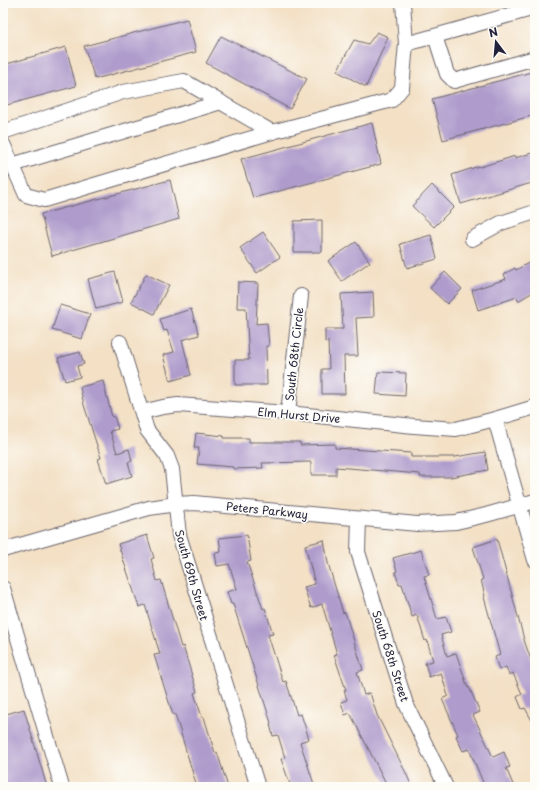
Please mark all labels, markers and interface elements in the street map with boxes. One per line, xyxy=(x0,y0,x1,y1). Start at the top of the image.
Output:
north arrow xyxy=(476,22,516,62)
text: N xyxy=(487,22,500,41)
street label: South 68th Circle xyxy=(281,306,307,402)
street label: Elm Hurst Drive xyxy=(257,403,341,427)
street label: Peters Parkway xyxy=(225,497,309,523)
street label: South 69th Street xyxy=(171,528,213,623)
street label: South 68th Street xyxy=(368,608,414,704)

